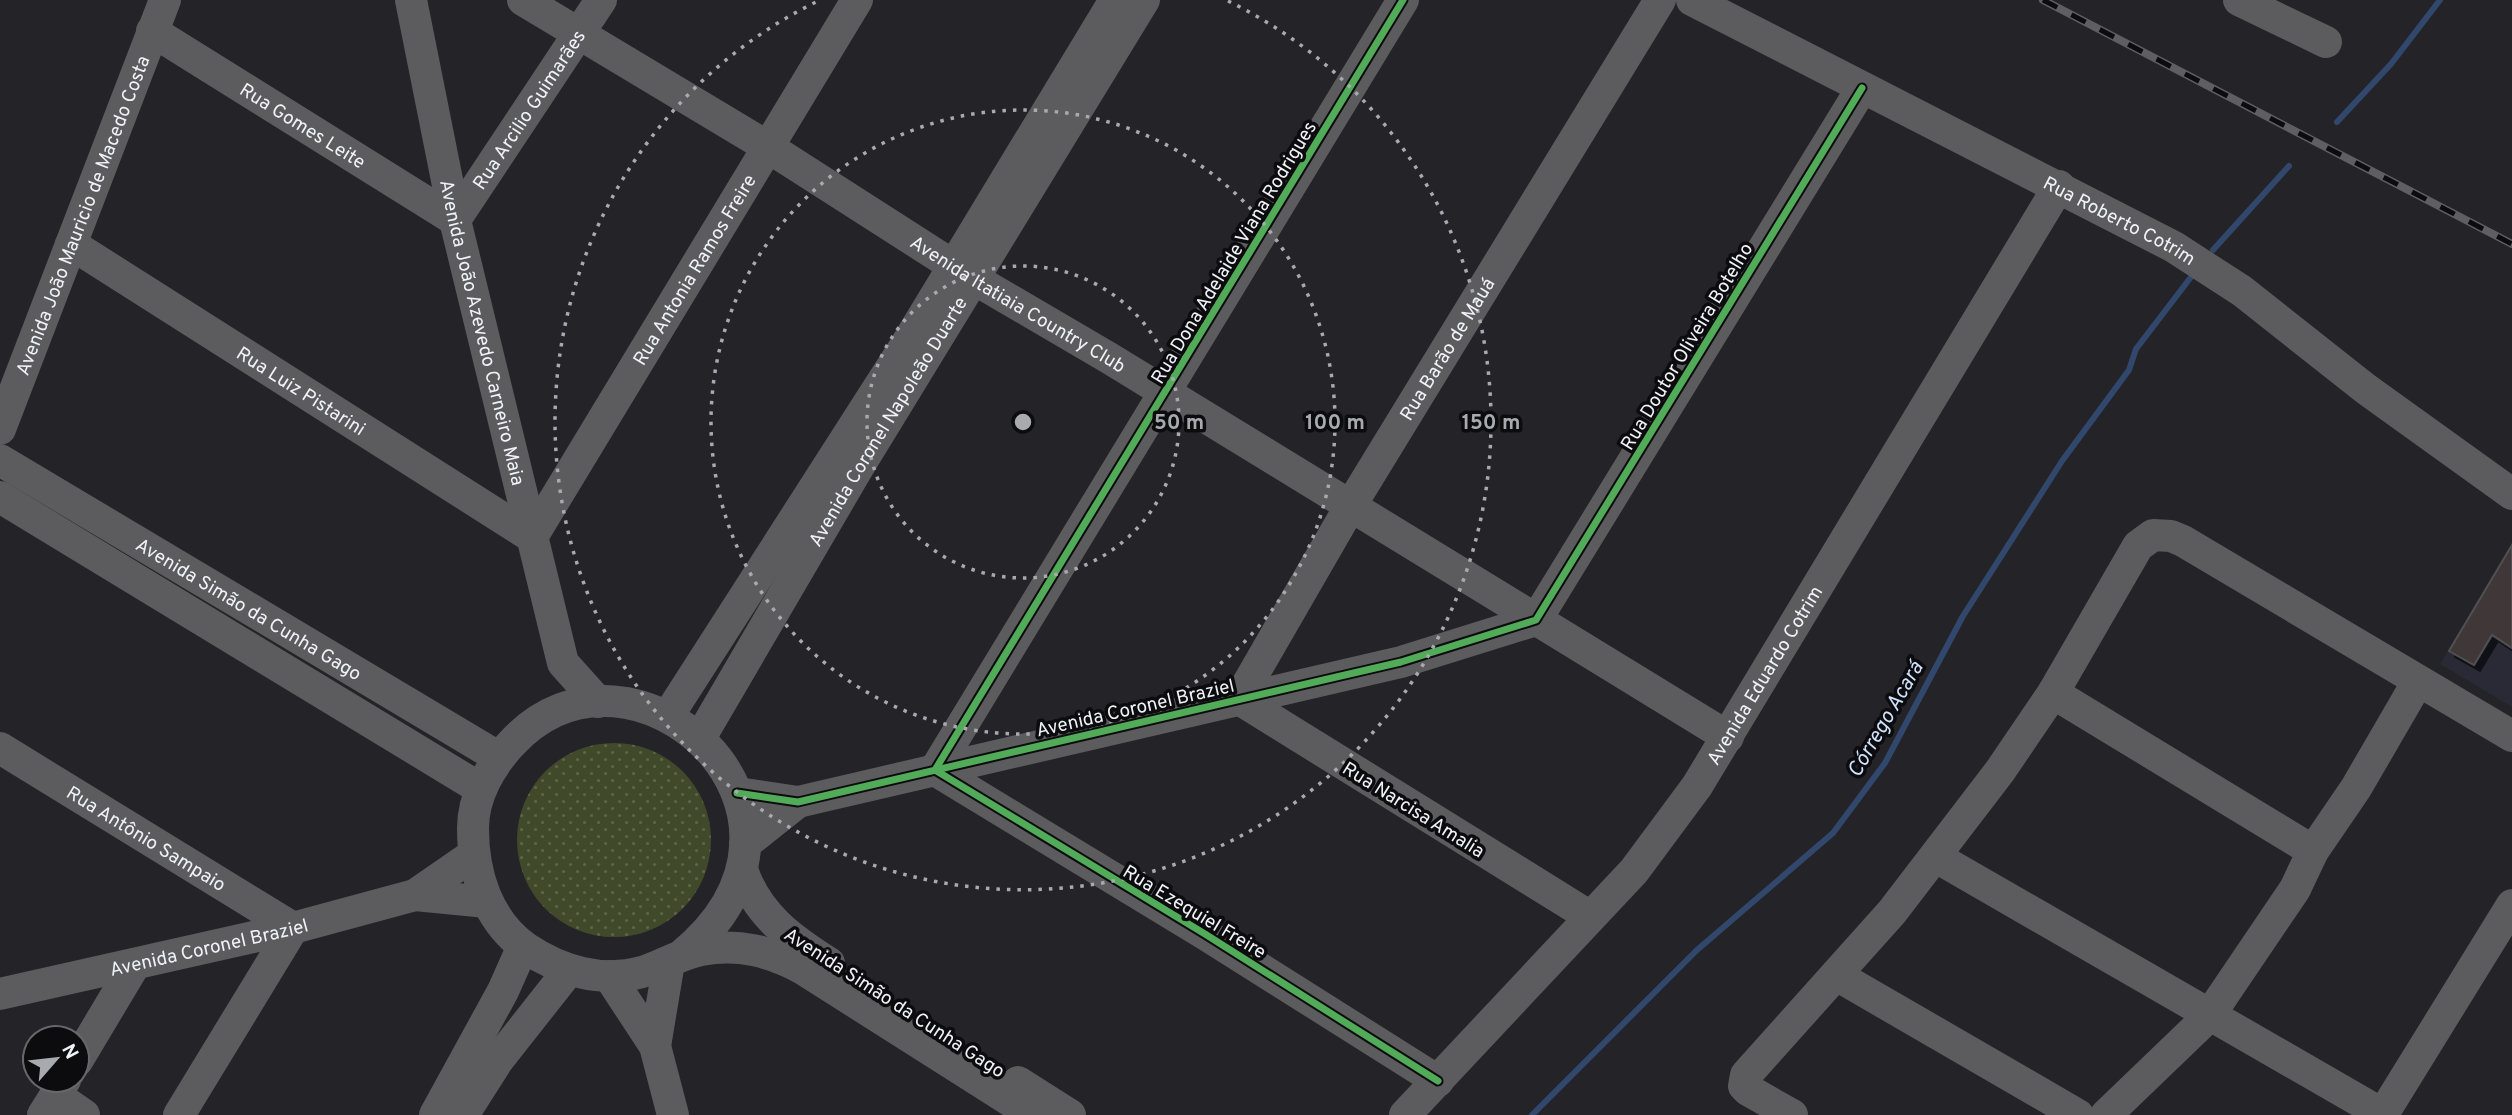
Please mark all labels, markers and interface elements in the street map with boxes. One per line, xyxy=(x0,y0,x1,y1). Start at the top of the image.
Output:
street label: Rua Arcilio Guimarães xyxy=(468,26,592,195)
street label: Avenida João Mauricio de Macedo Costa xyxy=(12,53,156,379)
street label: Rua Gomes Leite xyxy=(235,79,369,175)
street label: Rua Dona Adelaide Viana Rodrigues xyxy=(1147,117,1323,389)
street label: Rua Antonia Ramos Freire xyxy=(629,171,763,370)
street label: Rua Roberto Cotrim xyxy=(2038,172,2200,272)
street label: Avenida João Azevedo Carneiro Maia xyxy=(433,178,529,488)
street label: Avenida Itatiaia Country Club xyxy=(905,231,1129,379)
street label: Rua Doutor Oliveira Botelho xyxy=(1616,239,1759,455)
street label: Rua Barão de Mauá xyxy=(1395,274,1501,426)
street label: Avenida Coronel Napoleão Duarte xyxy=(804,293,974,552)
street label: Rua Luiz Pistarini xyxy=(231,342,369,442)
centre of rings xyxy=(1011,410,1035,434)
text: 50 m xyxy=(1154,410,1204,437)
text: 100 m xyxy=(1305,410,1365,437)
text: 150 m xyxy=(1462,410,1520,437)
street label: Avenida Simão da Cunha Gago xyxy=(131,534,365,687)
street label: Avenida Eduardo Cotrim xyxy=(1702,582,1829,770)
water label: Córrego Acará xyxy=(1842,655,1932,783)
street label: Avenida Coronel Braziel xyxy=(1034,674,1237,743)
street label: Rua Narcisa Amalia xyxy=(1337,757,1489,864)
street label: Rua Antônio Sampaio xyxy=(61,782,230,898)
street label: Rua Ezequiel Freire xyxy=(1118,860,1270,965)
street label: Avenida Coronel Braziel xyxy=(108,914,311,983)
street label: Avenida Simão da Cunha Gago xyxy=(779,923,1009,1084)
north arrow xyxy=(21,1024,91,1094)
text: N xyxy=(55,1040,83,1064)

